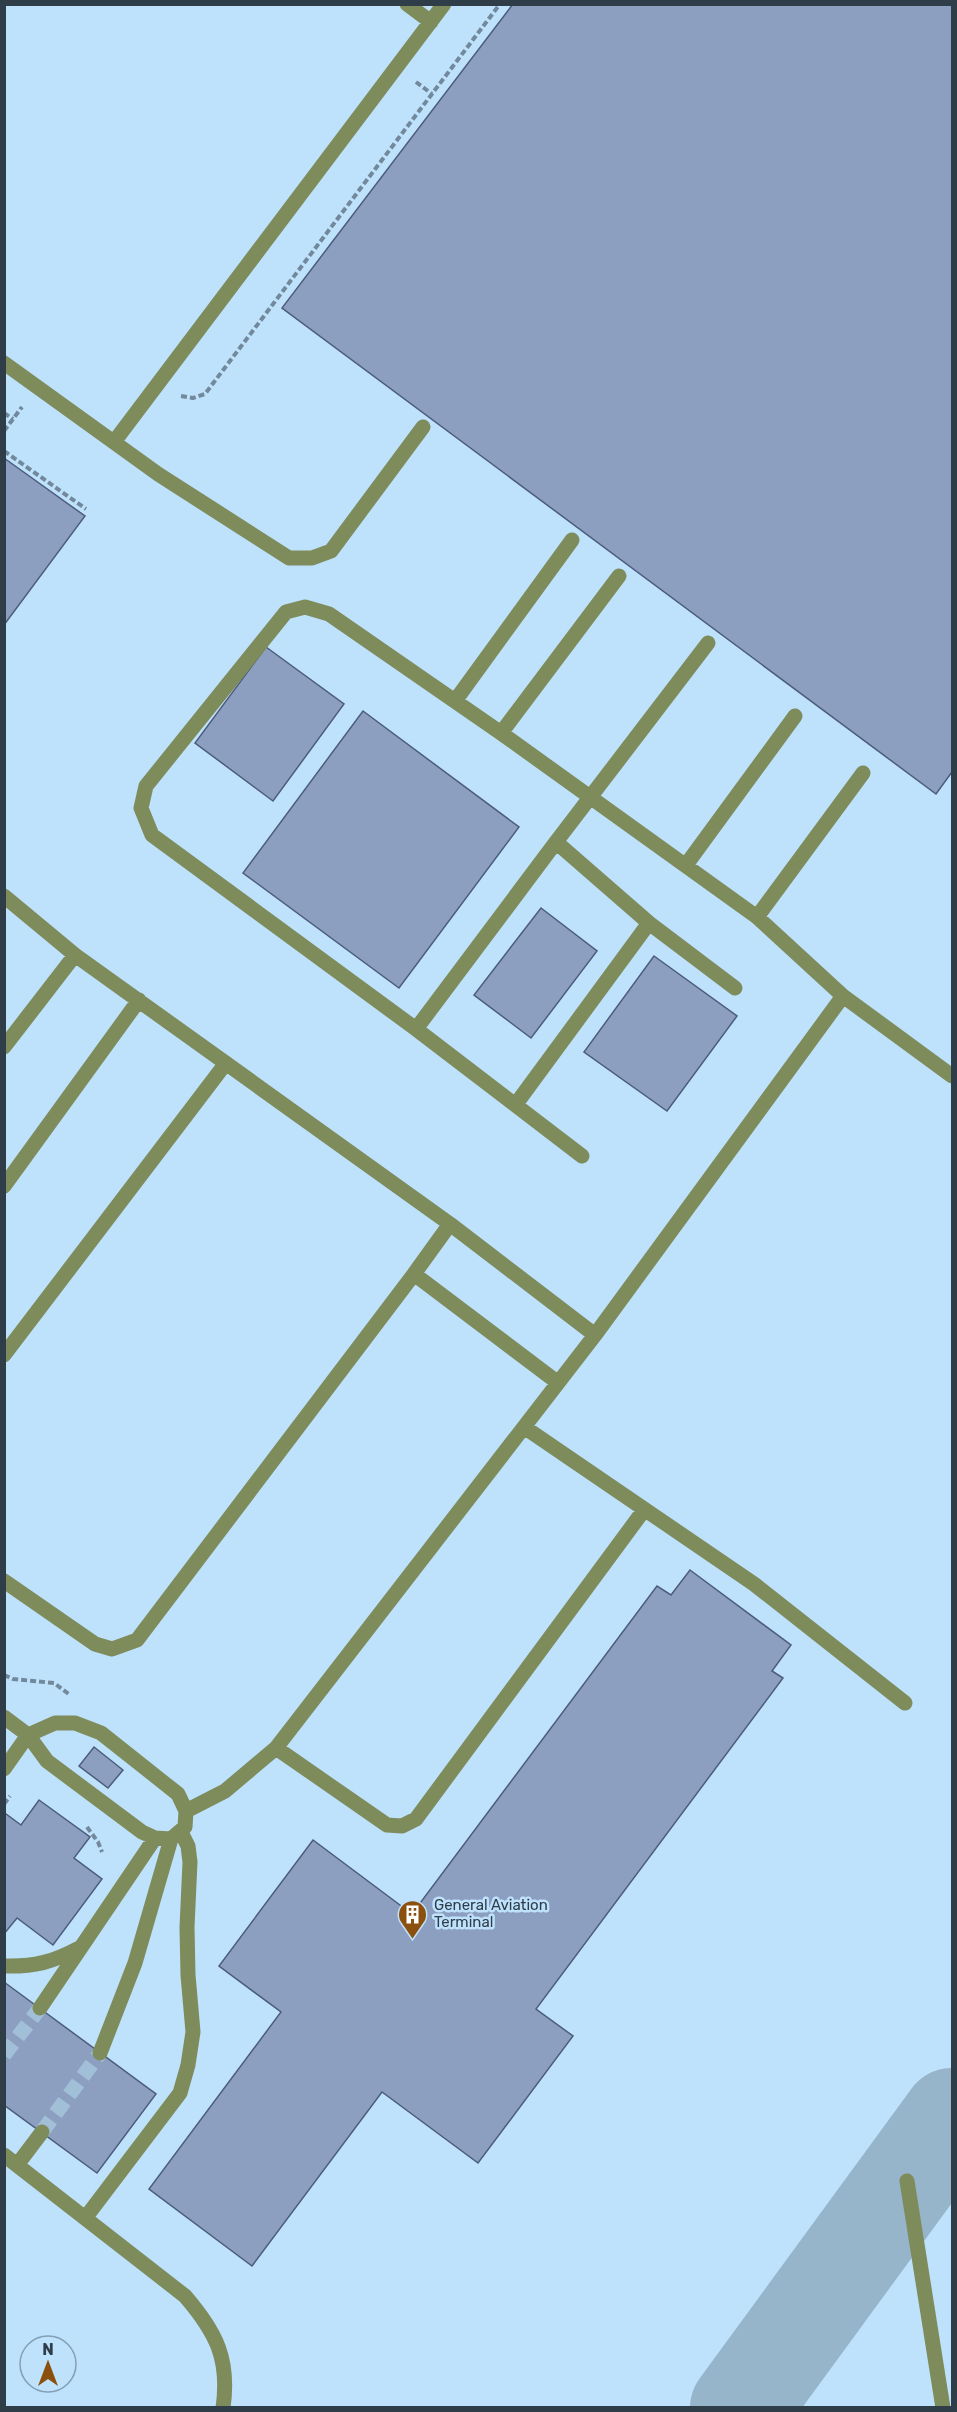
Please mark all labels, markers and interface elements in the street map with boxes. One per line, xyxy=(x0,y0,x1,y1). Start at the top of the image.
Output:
place label: General Aviation Terminal xyxy=(434,1896,548,1931)
building icon: General Aviation Terminal xyxy=(397,1898,429,1940)
north arrow xyxy=(18,2334,78,2394)
text: N xyxy=(42,2340,54,2359)

